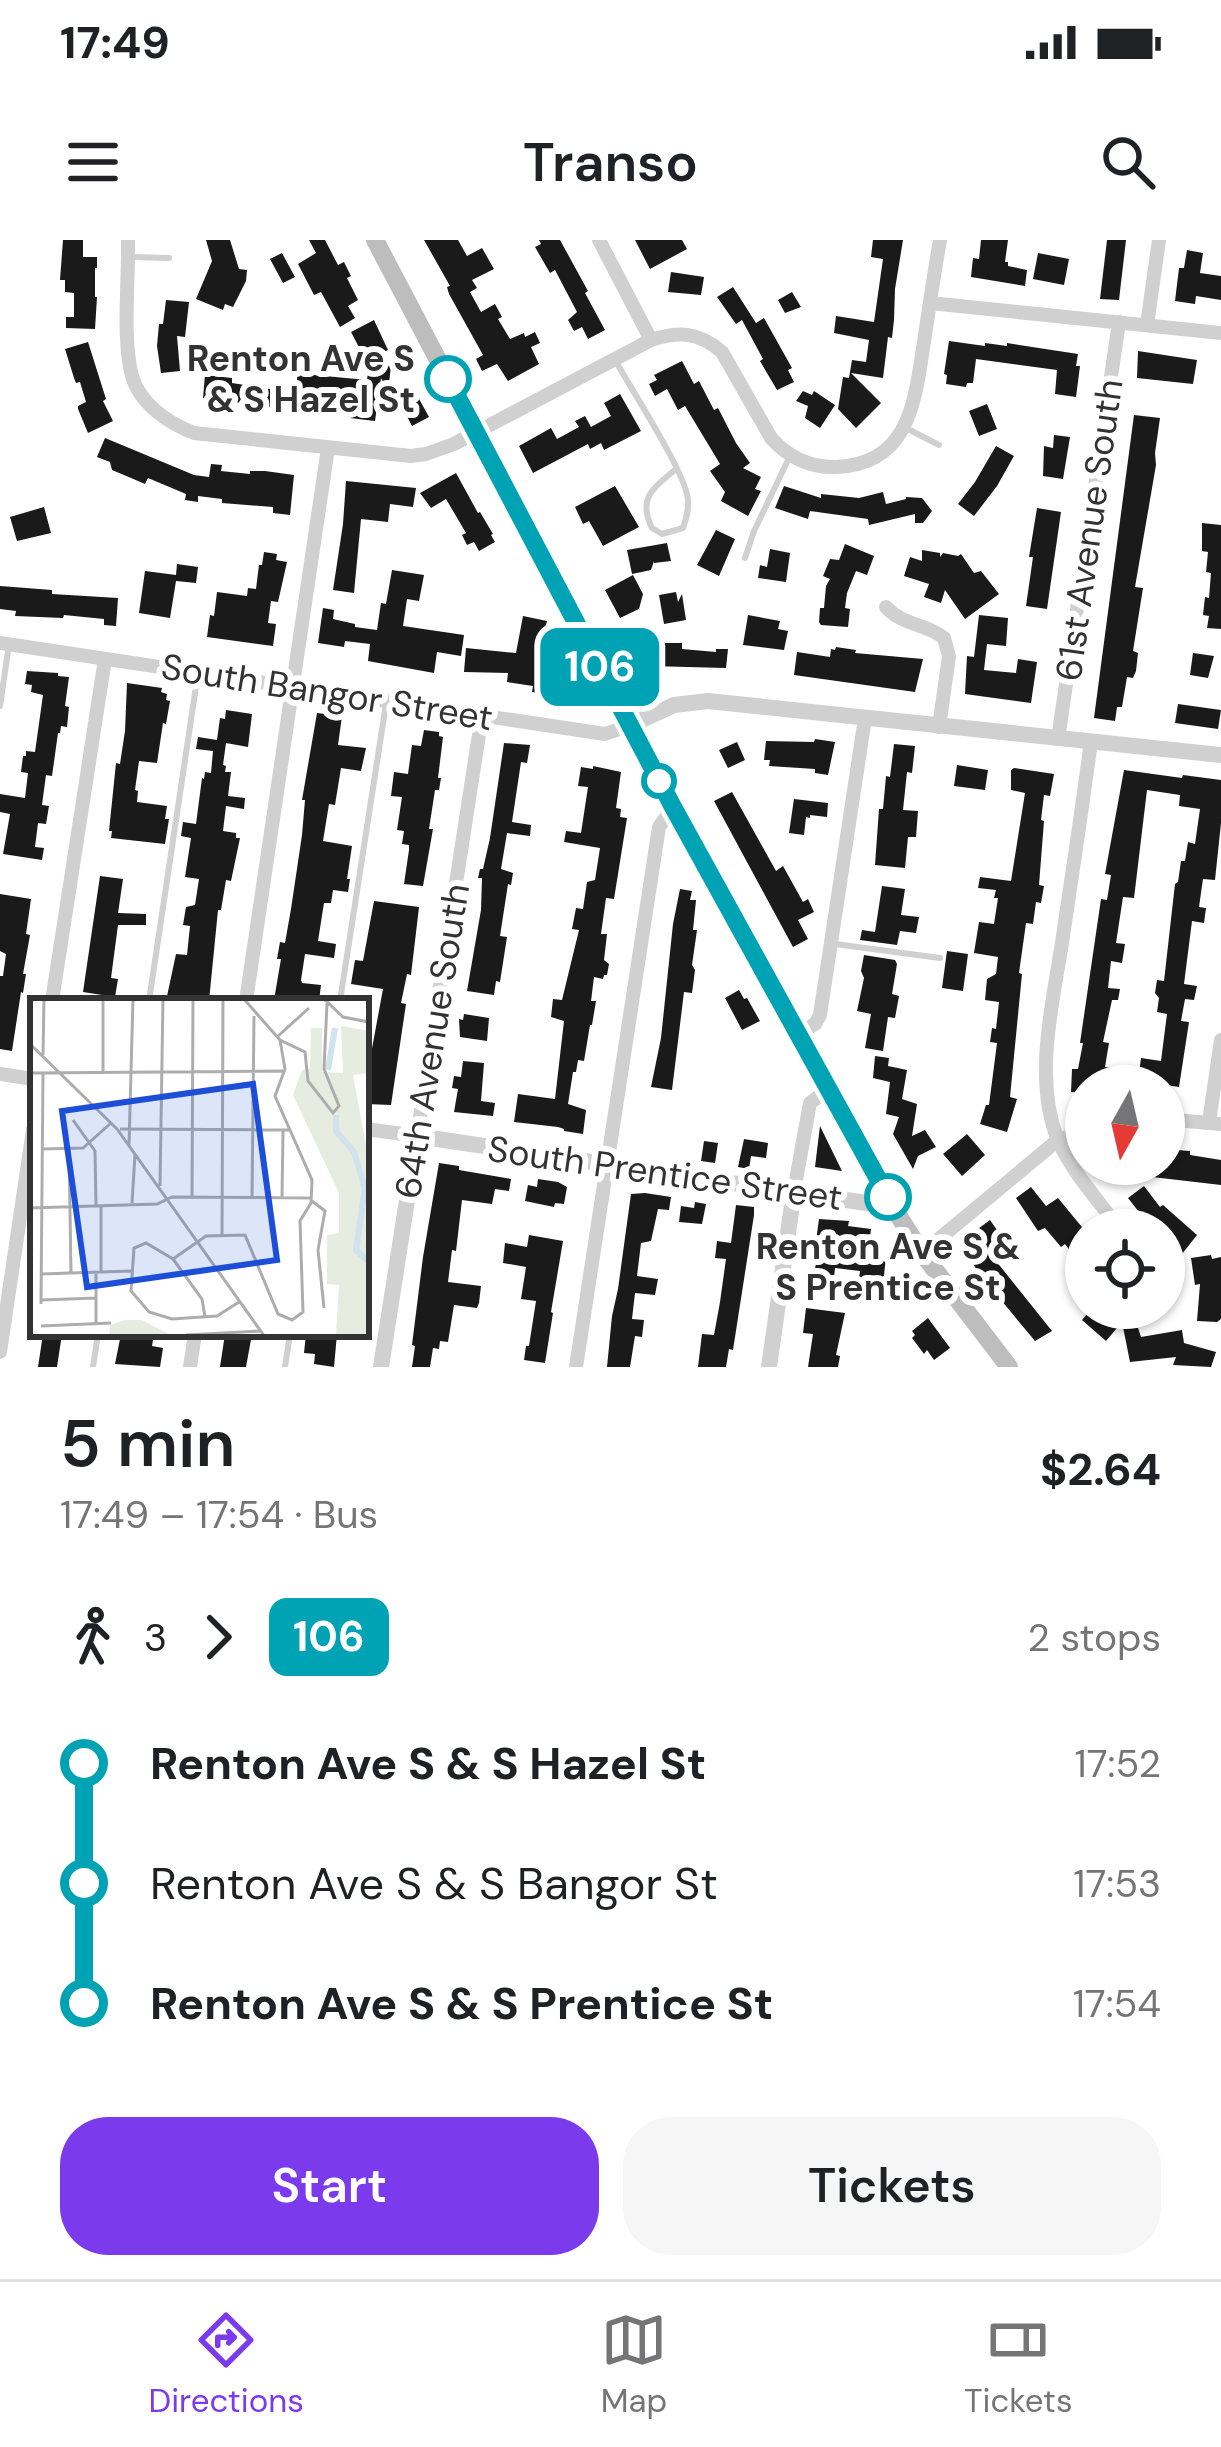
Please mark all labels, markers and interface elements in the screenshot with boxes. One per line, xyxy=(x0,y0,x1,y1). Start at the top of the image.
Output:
text: 17:49 xyxy=(60,13,170,72)
text: Transo xyxy=(523,127,698,198)
icon: menu xyxy=(60,129,126,195)
icon: search xyxy=(1095,129,1161,195)
place label: Renton Ave S & S Hazel St xyxy=(187,335,415,423)
marker: Renton Ave S & S Hazel St xyxy=(426,357,470,401)
street label: 61st Avenue South xyxy=(1045,376,1133,684)
line badge: 106 xyxy=(531,628,669,706)
text: 106 xyxy=(564,639,636,694)
street label: South Bangor Street xyxy=(158,643,496,741)
unlabelled marker xyxy=(643,765,675,797)
street label: 64th Avenue South xyxy=(384,880,480,1202)
inset map xyxy=(30,998,369,1337)
north arrow xyxy=(1065,1065,1185,1185)
map controls xyxy=(1065,1065,1185,1329)
street label: South Prentice Street xyxy=(485,1125,845,1221)
marker: Renton Ave S & S Prentice St xyxy=(866,1175,910,1219)
button: locate xyxy=(1065,1209,1185,1329)
place label: Renton Ave S & S Prentice St xyxy=(756,1223,1020,1311)
text: 5 min xyxy=(60,1401,235,1486)
text: $2.64 xyxy=(1040,1440,1161,1499)
text: 17:49 – 17:54 · Bus xyxy=(60,1489,378,1540)
icon: walk xyxy=(60,1604,126,1670)
icon: forward xyxy=(185,1604,251,1670)
text: 106 xyxy=(293,1609,365,1664)
text: 3 xyxy=(144,1612,167,1663)
text: 2 stops xyxy=(1028,1612,1161,1663)
text: Renton Ave S & S Hazel St xyxy=(150,1734,706,1793)
text: 17:52 xyxy=(1075,1738,1161,1789)
text: Renton Ave S & S Bangor St xyxy=(150,1854,718,1913)
text: 17:53 xyxy=(1073,1858,1161,1909)
text: Renton Ave S & S Prentice St xyxy=(150,1974,773,2033)
text: 17:54 xyxy=(1073,1978,1161,2029)
button: Start xyxy=(60,2117,599,2255)
button: Tickets xyxy=(623,2117,1161,2255)
tab: Directions xyxy=(148,2307,304,2422)
tab: Map xyxy=(601,2307,667,2422)
tab: Tickets xyxy=(964,2307,1073,2422)

